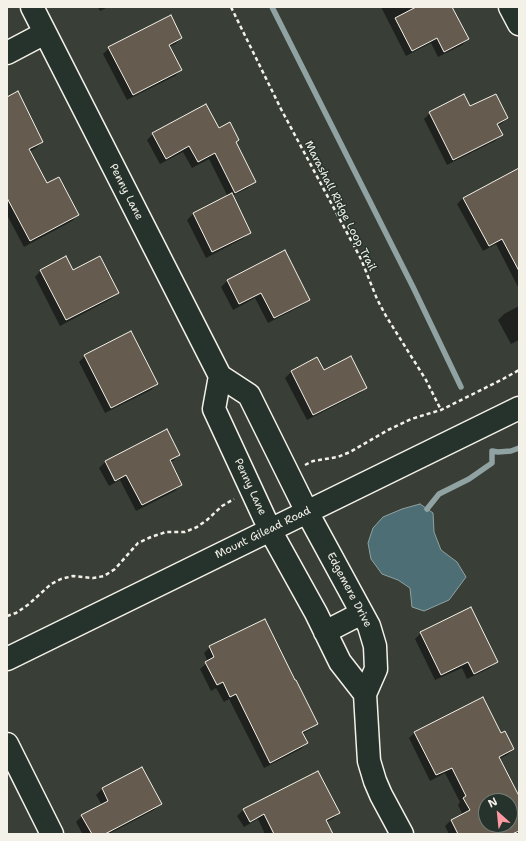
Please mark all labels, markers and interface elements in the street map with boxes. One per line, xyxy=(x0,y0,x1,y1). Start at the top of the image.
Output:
street label: Marashall Ridge Loop Trail xyxy=(301,139,379,273)
street label: Penny Lane xyxy=(106,162,146,222)
street label: Penny Lane xyxy=(231,456,269,518)
street label: Mount Gilead Road xyxy=(213,504,313,562)
street label: Edgemere Drive xyxy=(324,550,374,630)
north arrow xyxy=(478,793,518,833)
text: N xyxy=(485,794,500,811)

